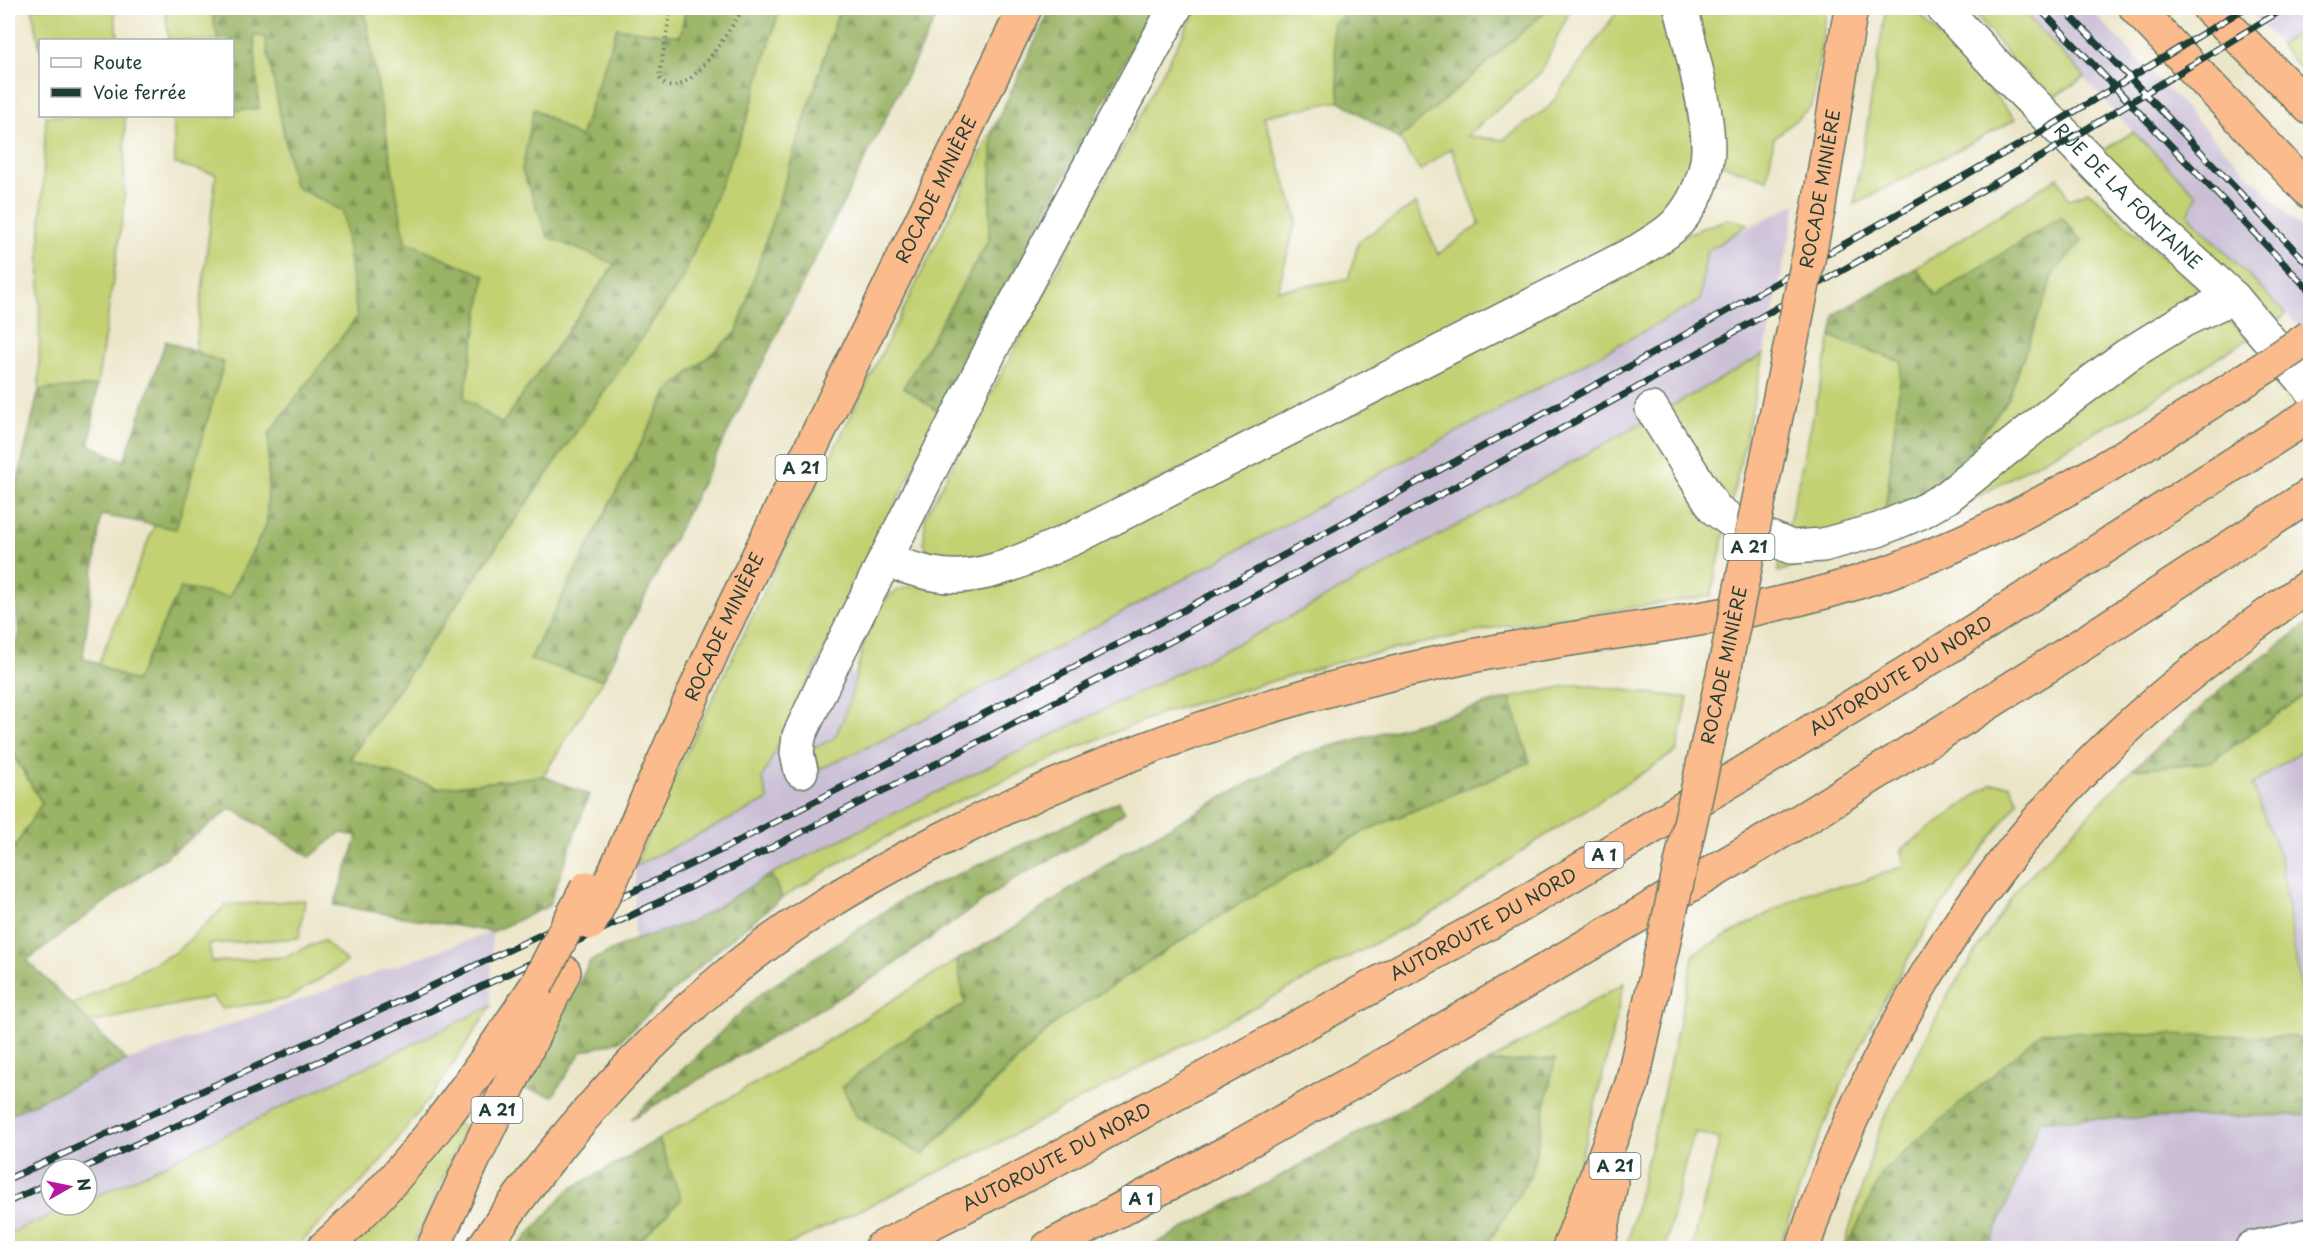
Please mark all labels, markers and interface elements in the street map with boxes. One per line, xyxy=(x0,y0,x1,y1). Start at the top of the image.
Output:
legend xyxy=(39,39,234,117)
text: Route xyxy=(93,48,143,75)
text: Voie ferrée xyxy=(93,78,186,105)
street label: ROCADE MINIÈRE xyxy=(1792,107,1846,271)
street label: ROCADE MINIÈRE xyxy=(888,110,983,267)
street label: RUE DE LA FONTAINE xyxy=(2049,116,2209,275)
road number: A 21 xyxy=(776,455,826,481)
road number: A 21 xyxy=(1724,534,1774,560)
street label: ROCADE MINIÈRE xyxy=(677,547,770,705)
street label: ROCADE MINIÈRE xyxy=(1693,583,1753,747)
street label: AUTOROUTE DU NORD xyxy=(1804,608,1997,741)
road number: A 1 xyxy=(1584,842,1624,868)
street label: AUTOROUTE DU NORD xyxy=(1385,860,1581,986)
street label: AUTOROUTE DU NORD xyxy=(957,1095,1156,1217)
road number: A 21 xyxy=(472,1097,522,1123)
road number: A 21 xyxy=(1590,1153,1640,1179)
north arrow xyxy=(39,1157,99,1217)
text: N xyxy=(72,1176,98,1193)
road number: A 1 xyxy=(1122,1186,1160,1212)

